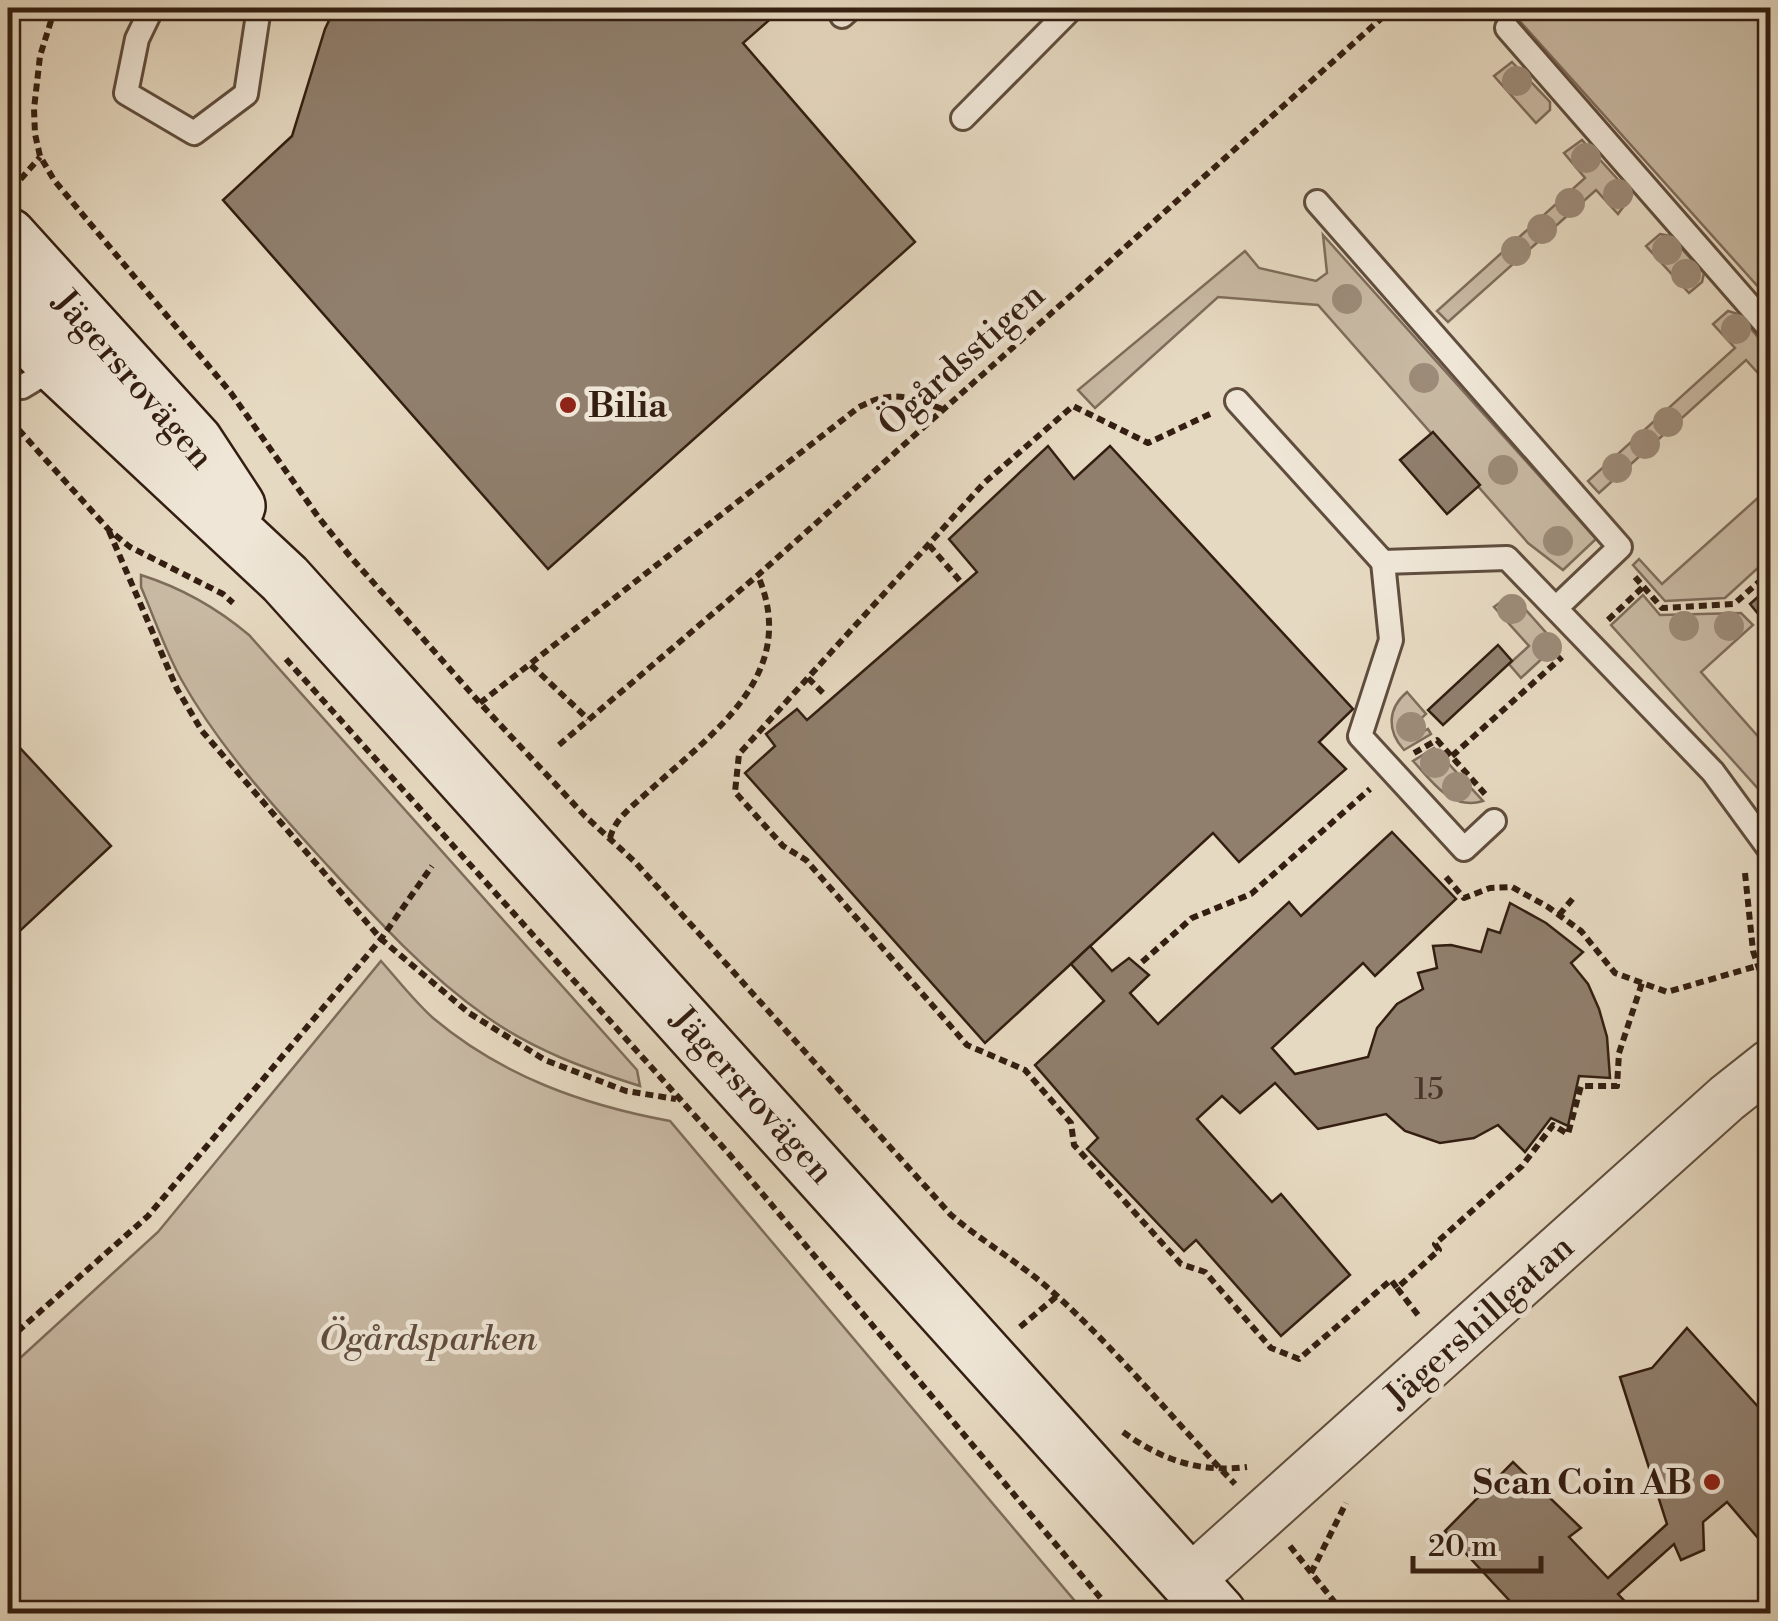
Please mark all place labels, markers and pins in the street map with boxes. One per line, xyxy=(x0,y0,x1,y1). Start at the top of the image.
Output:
place label: Bilia xyxy=(588,385,668,428)
marker: Bilia xyxy=(557,394,579,416)
place label: Scan Coin AB xyxy=(1473,1462,1692,1505)
marker: Scan Coin AB xyxy=(1701,1471,1723,1493)

